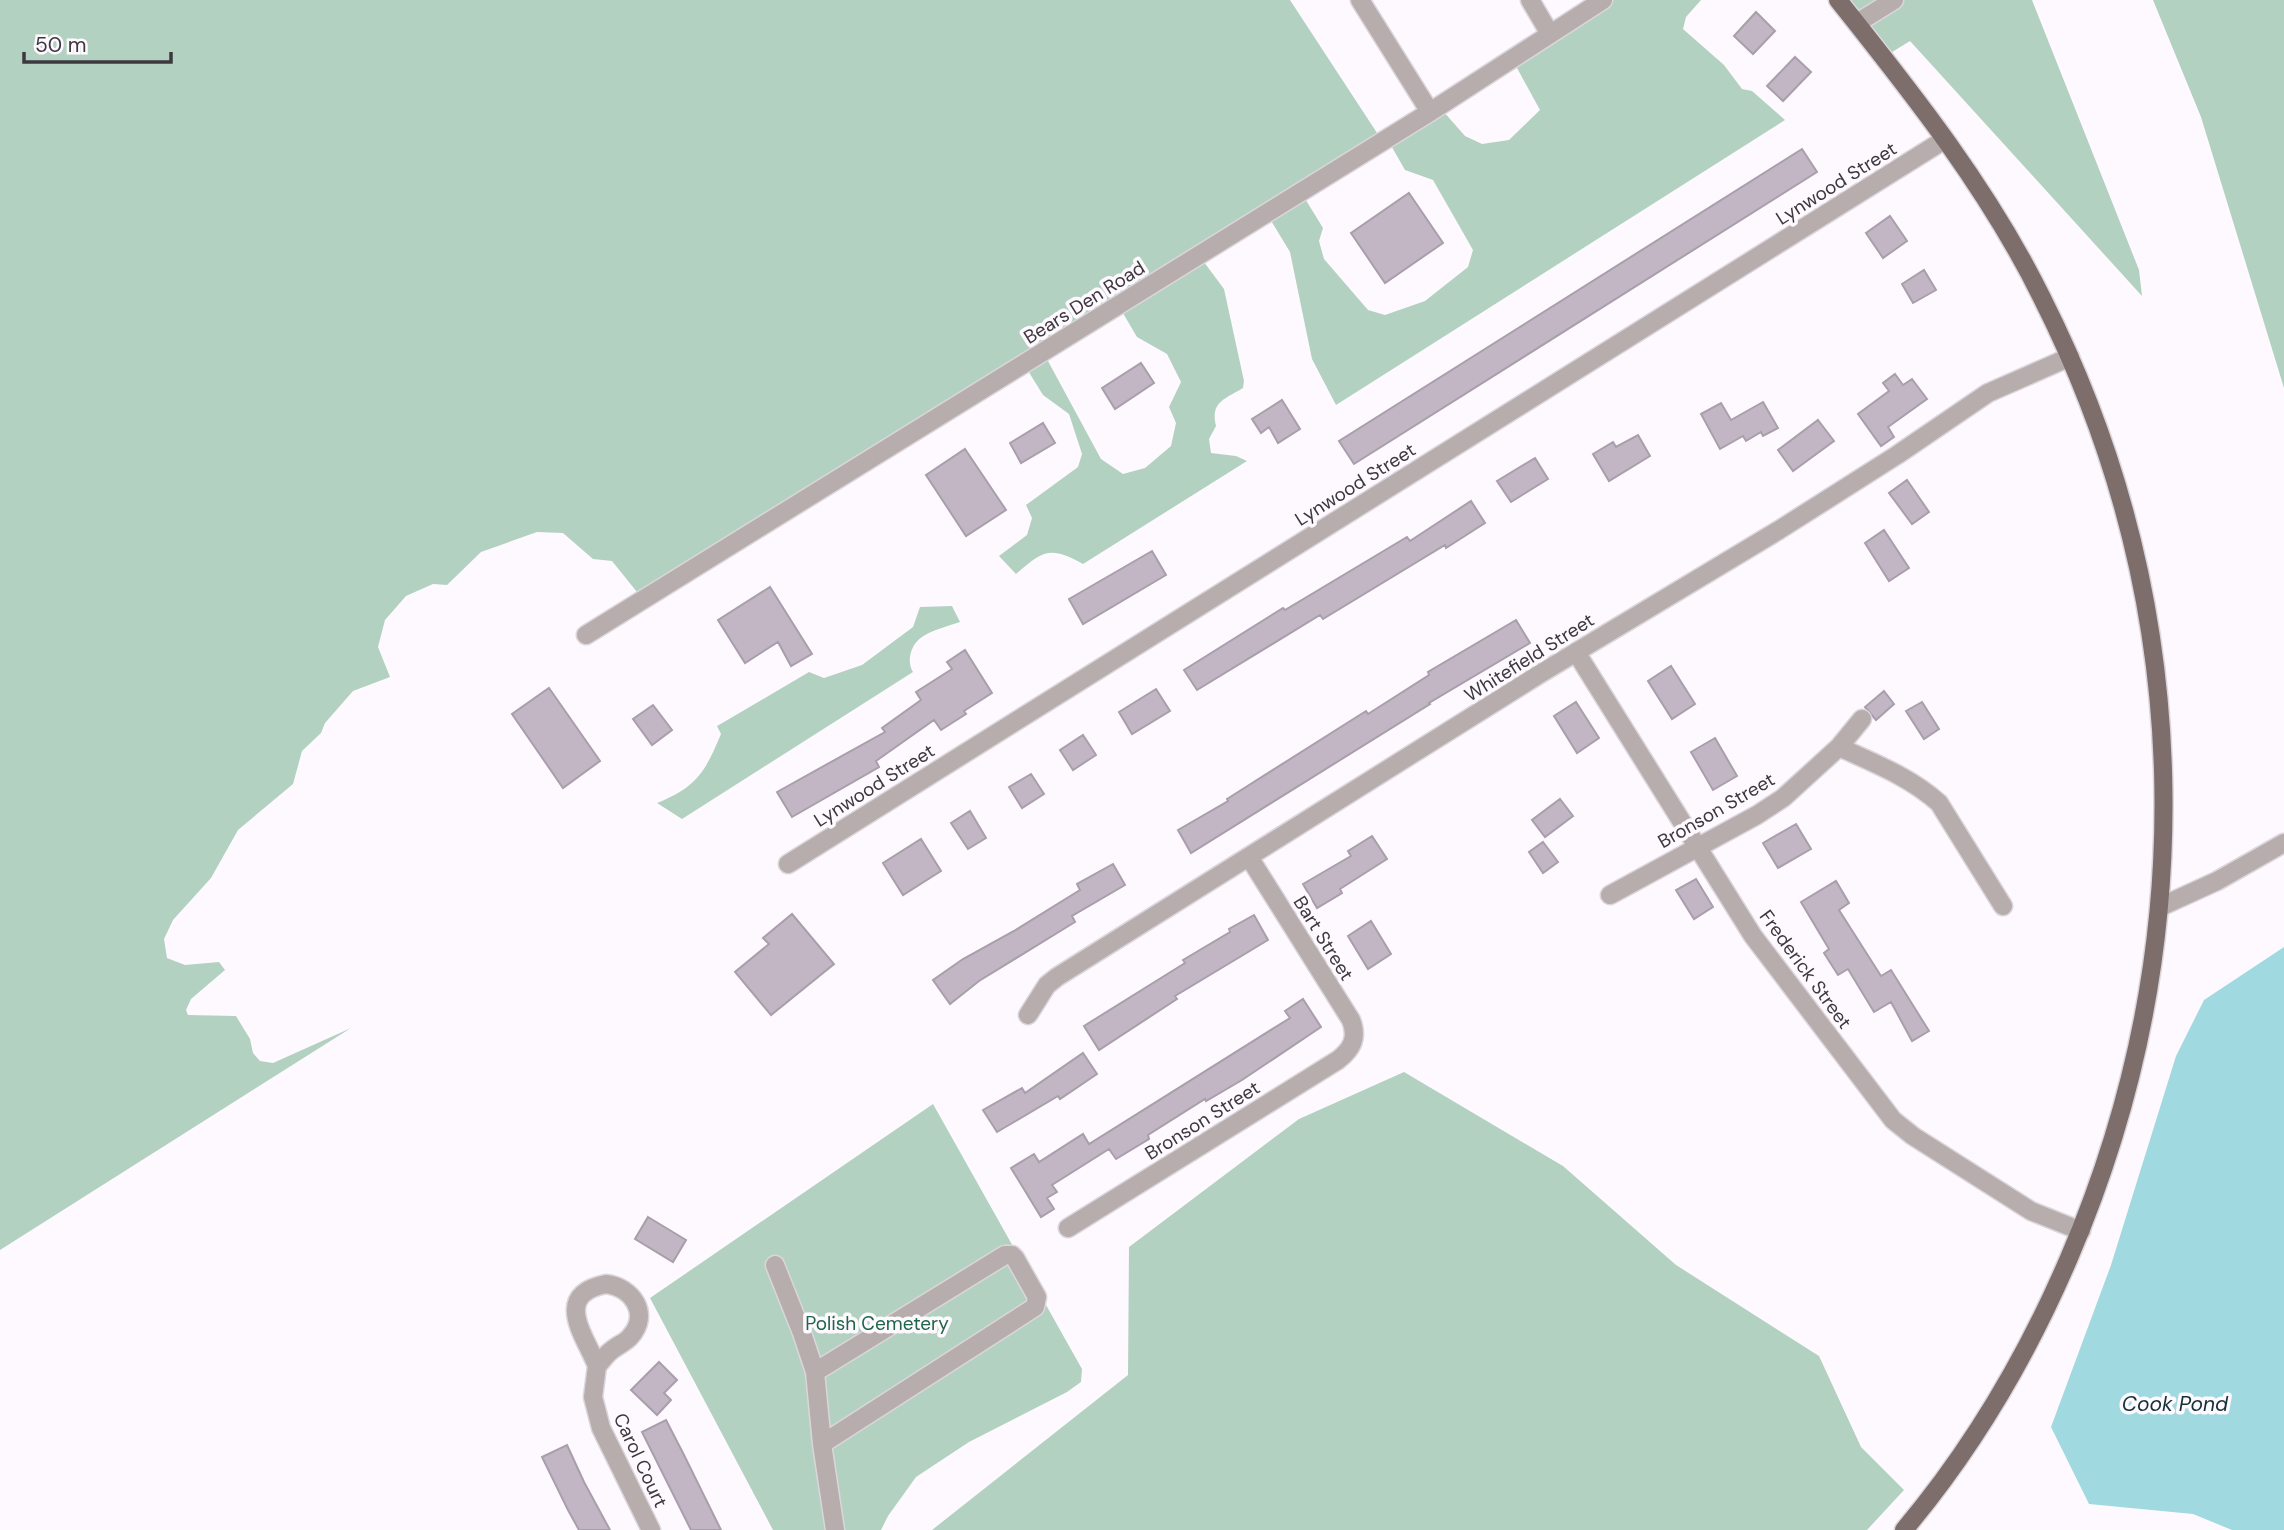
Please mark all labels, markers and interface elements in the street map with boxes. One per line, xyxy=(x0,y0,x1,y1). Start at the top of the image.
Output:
scale bar xyxy=(24,21,172,65)
text: 50 m xyxy=(35,31,86,59)
street label: Lynwood Street xyxy=(1771,136,1901,231)
street label: Bears Den Road xyxy=(1019,255,1150,350)
street label: Lynwood Street xyxy=(1290,437,1420,532)
street label: Whitefield Street xyxy=(1460,608,1599,707)
street label: Lynwood Street xyxy=(809,738,939,833)
street label: Bronson Street xyxy=(1653,767,1779,854)
street label: Bart Street xyxy=(1288,891,1359,985)
street label: Frederick Street xyxy=(1754,905,1857,1034)
street label: Bronson Street xyxy=(1140,1075,1264,1166)
park label: Polish Cemetery xyxy=(805,1311,949,1336)
water label: Cook Pond xyxy=(2122,1390,2229,1418)
street label: Carol Court xyxy=(608,1409,673,1511)

